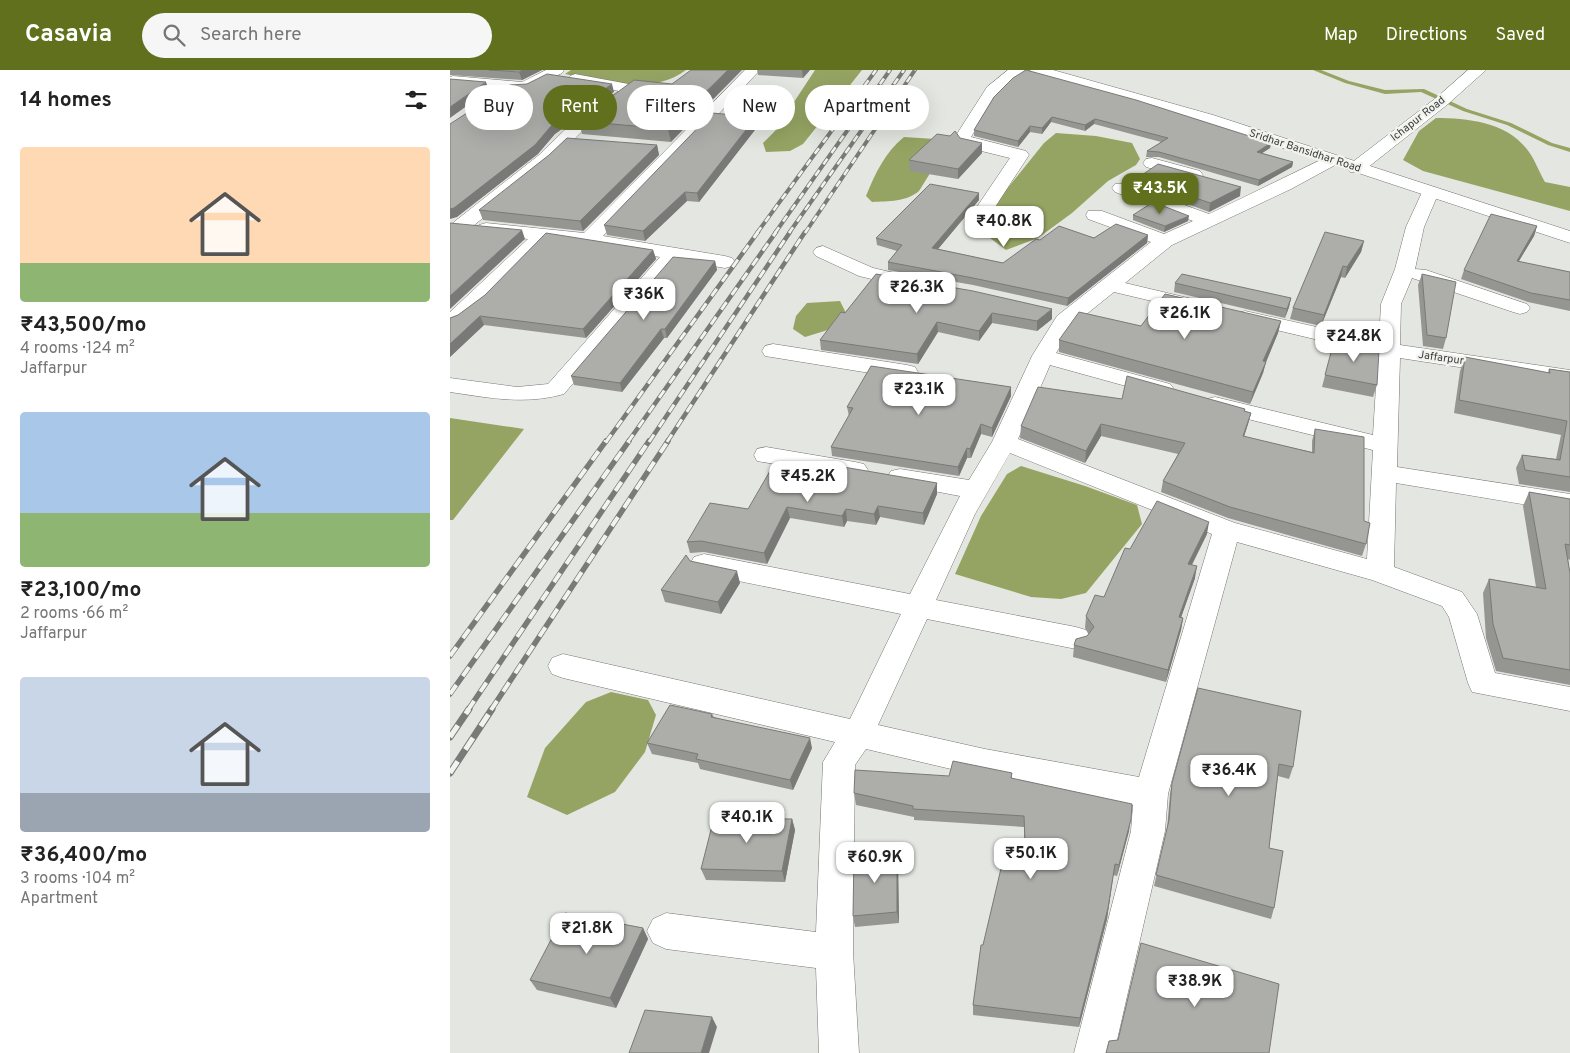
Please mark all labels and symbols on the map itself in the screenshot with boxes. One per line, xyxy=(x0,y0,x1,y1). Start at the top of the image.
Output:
street label: Ichapur Road xyxy=(1388,93,1448,145)
street label: Sridhar Bansidhar Road xyxy=(1247,126,1363,176)
pin: ₹43.5K xyxy=(1119,172,1201,215)
pin: ₹40.8K xyxy=(963,206,1045,248)
pin: ₹26.3K xyxy=(876,272,958,314)
pin: ₹36K xyxy=(614,278,674,321)
pin: ₹26.1K xyxy=(1144,298,1226,340)
pin: ₹24.8K xyxy=(1313,320,1395,363)
street label: Jaffarpur xyxy=(1417,348,1466,368)
pin: ₹23.1K xyxy=(878,374,960,416)
pin: ₹45.2K xyxy=(767,460,849,503)
pin: ₹36.4K xyxy=(1188,754,1270,797)
pin: ₹40.1K xyxy=(706,802,788,844)
pin: ₹50.1K xyxy=(990,838,1072,880)
pin: ₹60.9K xyxy=(834,842,916,884)
pin: ₹21.8K xyxy=(546,912,628,955)
pin: ₹38.9K xyxy=(1154,966,1236,1008)

